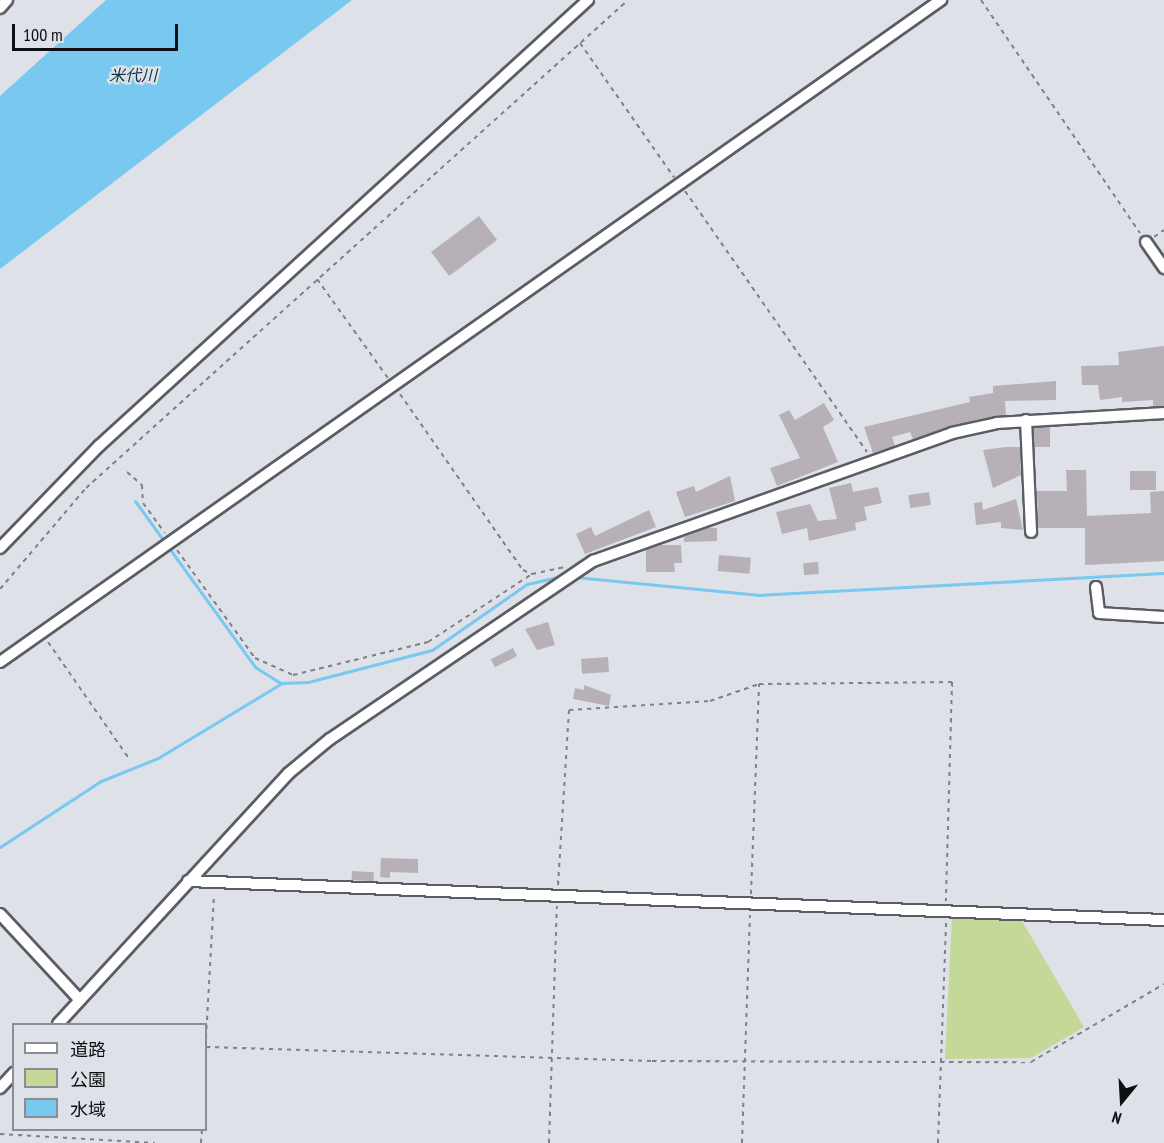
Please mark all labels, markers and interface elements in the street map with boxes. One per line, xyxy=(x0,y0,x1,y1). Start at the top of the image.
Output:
scale bar xyxy=(15,12,182,50)
text: 100 m xyxy=(23,23,63,46)
water label: 米代川 xyxy=(109,65,157,85)
legend xyxy=(12,1023,207,1131)
text: 道路 xyxy=(70,1038,106,1061)
text: 公園 xyxy=(70,1068,106,1091)
north arrow xyxy=(1092,1071,1152,1131)
text: 水域 xyxy=(70,1098,106,1121)
text: N xyxy=(1109,1107,1124,1129)

